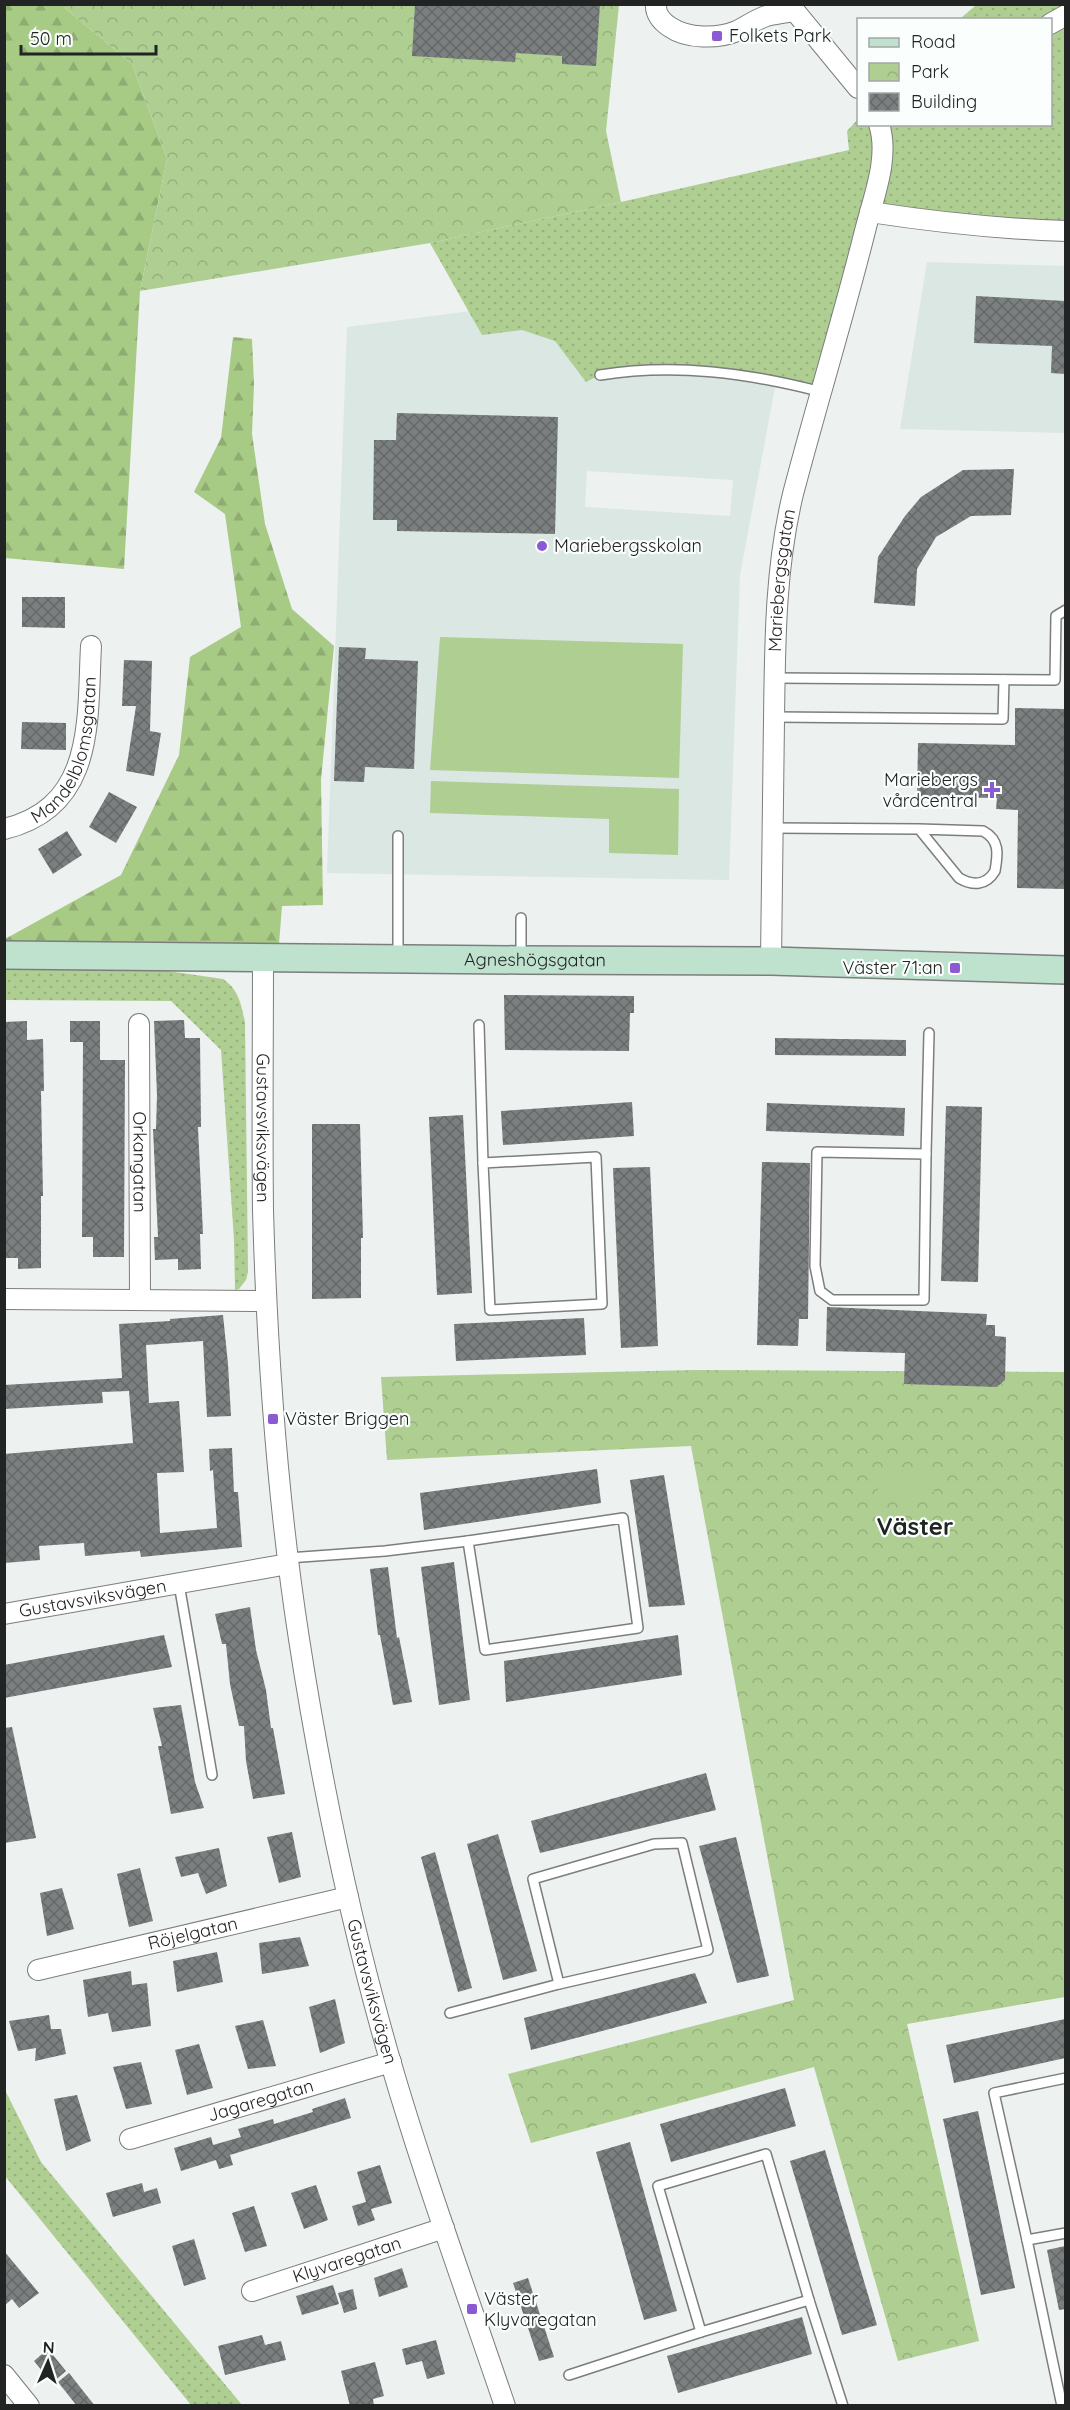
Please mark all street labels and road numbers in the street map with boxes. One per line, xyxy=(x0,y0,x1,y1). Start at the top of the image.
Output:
street label: Mariebergsgatan xyxy=(763,507,800,652)
street label: Mandelblomsgatan xyxy=(26,676,101,828)
street label: Agneshögsgatan xyxy=(464,947,606,971)
street label: Gustavsviksvägen xyxy=(252,1053,275,1203)
street label: Orkangatan xyxy=(128,1111,152,1213)
street label: Gustavsviksvägen xyxy=(17,1574,168,1622)
street label: Röjelgatan xyxy=(145,1911,240,1955)
street label: Gustavsviksvägen xyxy=(342,1917,403,2067)
street label: Jagaregatan xyxy=(205,2074,316,2127)
street label: Klyvaregatan xyxy=(290,2231,404,2288)

